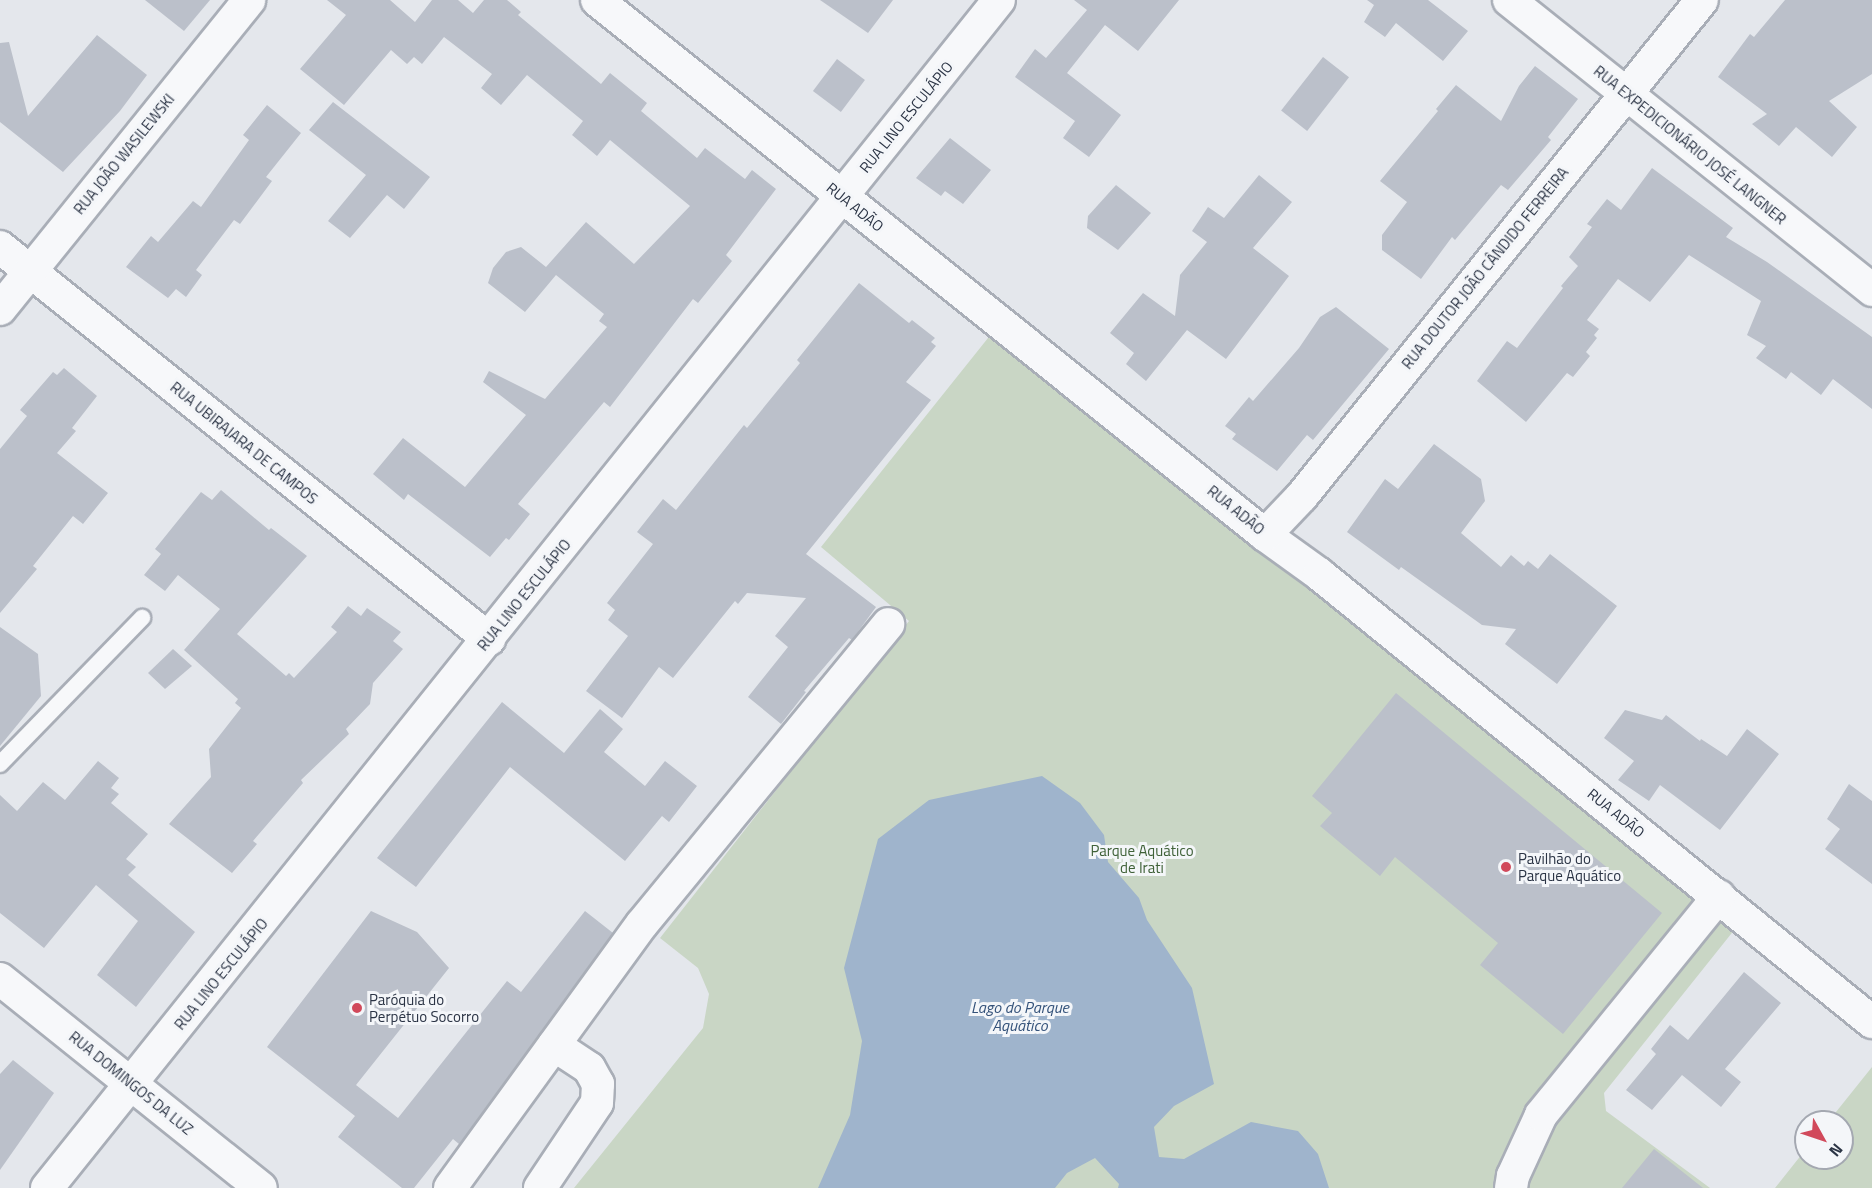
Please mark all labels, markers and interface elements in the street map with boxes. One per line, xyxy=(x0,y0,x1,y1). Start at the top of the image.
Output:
street label: RUA LINO ESCULÁPIO xyxy=(856,58,956,176)
street label: RUA EXPEDICIONÁRIO JOSÉ LANGNER xyxy=(1590,62,1790,228)
street label: RUA JOÃO WASILEWSKI xyxy=(70,90,178,218)
street label: RUA DOUTOR JOÃO CÂNDIDO FERREIRA xyxy=(1398,163,1572,373)
street label: RUA ADÃO xyxy=(823,179,887,235)
street label: RUA UBIRAJARA DE CAMPOS xyxy=(167,378,321,508)
street label: RUA ADÃO xyxy=(1204,482,1268,538)
street label: RUA LINO ESCULÁPIO xyxy=(474,536,574,654)
street label: RUA ADÃO xyxy=(1584,785,1648,841)
park label: Parque Aquático de Irati xyxy=(1090,841,1194,876)
place label: Pavilhão do Parque Aquático xyxy=(1518,849,1621,884)
marker: Pavilhão do Parque Aquático xyxy=(1499,860,1513,874)
street label: RUA LINO ESCULÁPIO xyxy=(171,915,271,1033)
place label: Paróquia do Perpétuo Socorro xyxy=(369,990,479,1025)
water label: Lago do Parque Aquático xyxy=(971,997,1069,1035)
marker: Paróquia do Perpétuo Socorro xyxy=(350,1001,364,1015)
street label: RUA DOMINGOS DA LUZ xyxy=(65,1028,197,1138)
north arrow xyxy=(1794,1110,1854,1170)
text: N xyxy=(1823,1138,1849,1162)

